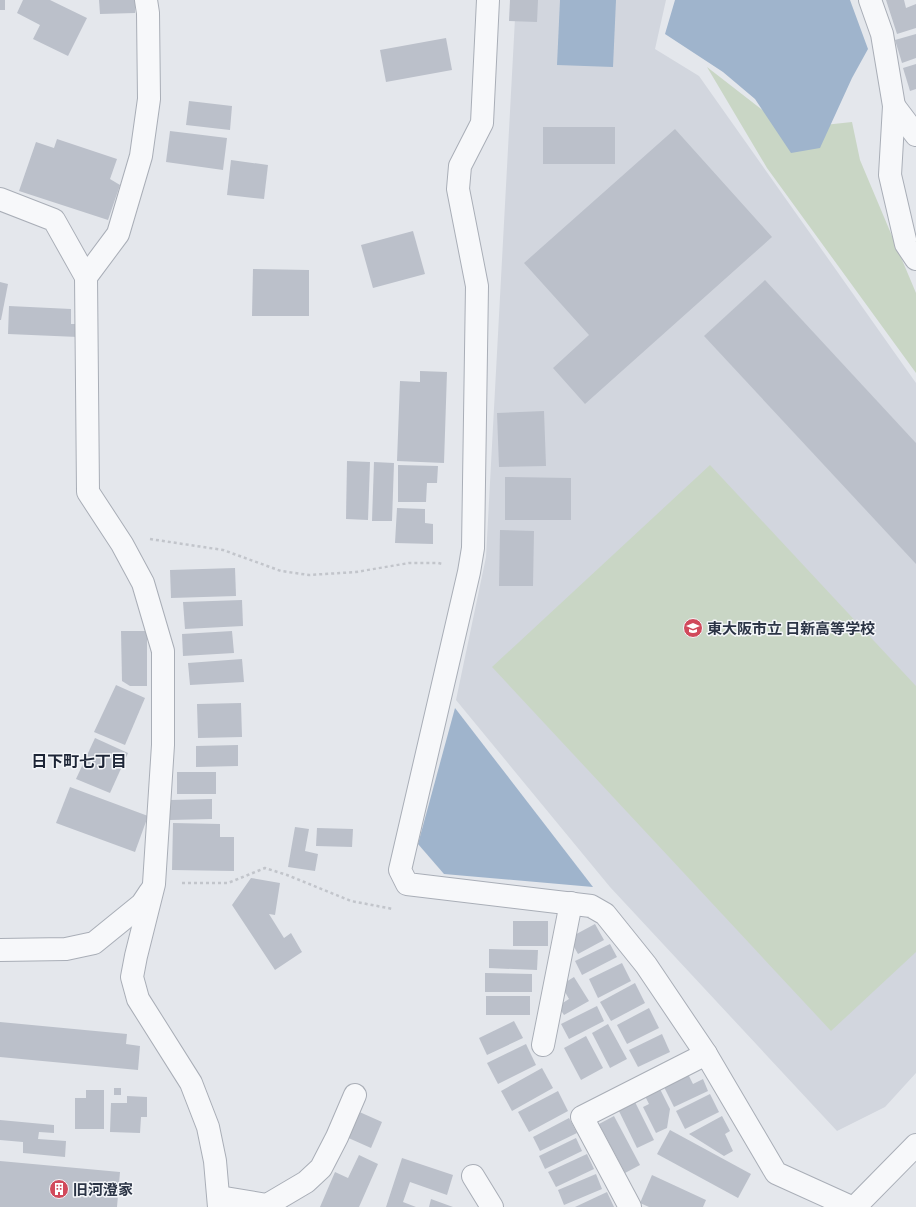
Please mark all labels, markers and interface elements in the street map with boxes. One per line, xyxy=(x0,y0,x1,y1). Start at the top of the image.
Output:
school or university icon: 東大阪市立 日新高等学校 xyxy=(682,617,704,639)
place label: 東大阪市立 日新高等学校 xyxy=(707,619,875,637)
district label: 日下町七丁目 xyxy=(31,751,127,770)
building icon: 旧河澄家 xyxy=(48,1178,70,1200)
place label: 旧河澄家 xyxy=(73,1180,133,1198)

